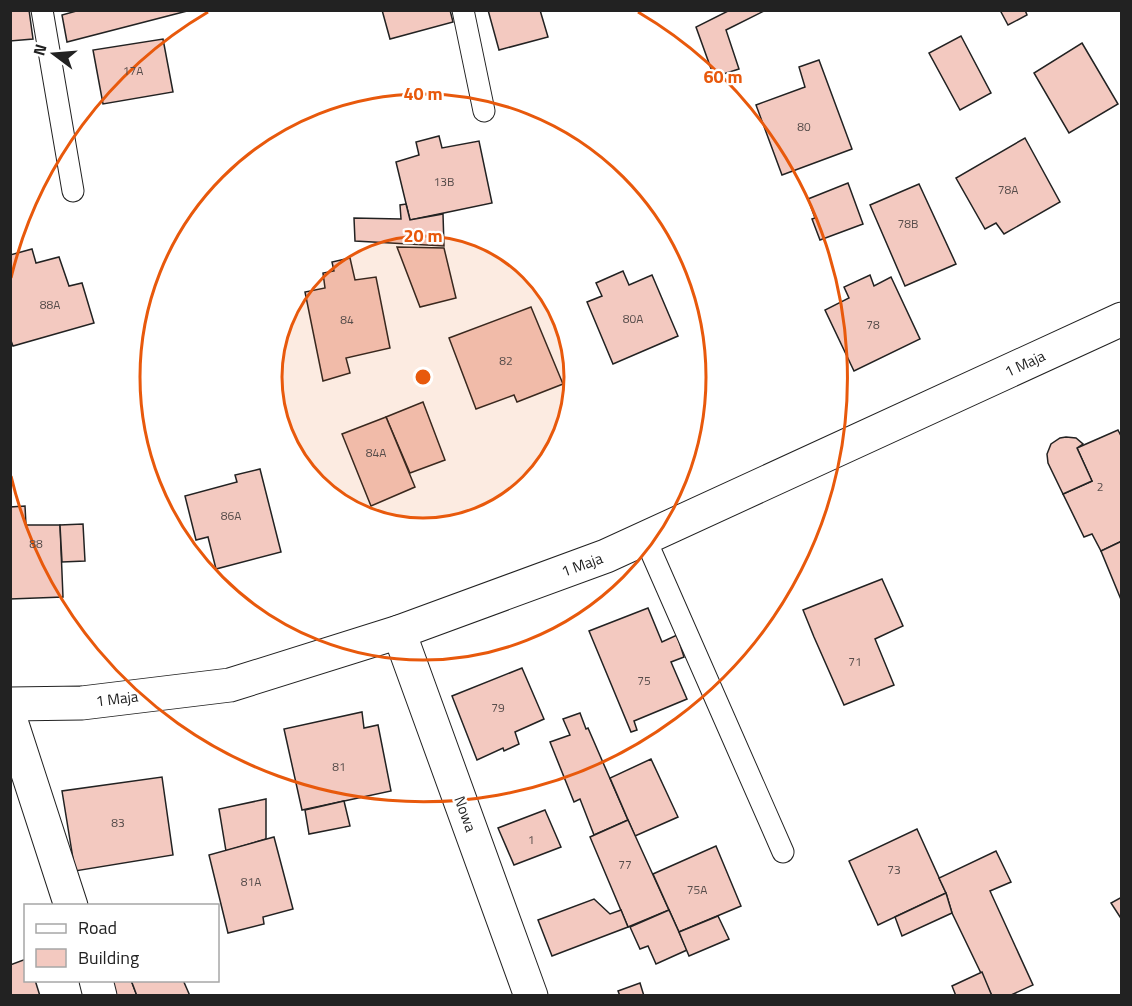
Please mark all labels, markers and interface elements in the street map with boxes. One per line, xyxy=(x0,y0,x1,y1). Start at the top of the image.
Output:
north arrow xyxy=(24,24,84,84)
text: N xyxy=(27,41,53,59)
house number: 17A xyxy=(123,61,143,80)
text: 60 m xyxy=(703,63,743,90)
text: 40 m xyxy=(403,80,443,107)
house number: 80 xyxy=(797,117,811,136)
house number: 13B xyxy=(434,172,454,191)
house number: 78A xyxy=(998,180,1018,199)
house number: 78B xyxy=(898,214,918,233)
text: 20 m xyxy=(403,222,443,249)
house number: 88A xyxy=(40,295,60,314)
house number: 80A xyxy=(623,309,643,328)
house number: 84 xyxy=(340,310,354,329)
house number: 78 xyxy=(866,315,880,334)
street label: 1 Maja xyxy=(1001,344,1049,383)
house number: 82 xyxy=(499,351,513,370)
centre of rings xyxy=(413,367,433,387)
house number: 84A xyxy=(366,443,386,462)
house number: 2 xyxy=(1097,477,1103,496)
house number: 86A xyxy=(221,506,241,525)
house number: 88 xyxy=(29,534,43,553)
street label: 1 Maja xyxy=(558,546,606,583)
house number: 71 xyxy=(848,652,862,671)
house number: 75 xyxy=(637,671,651,690)
street label: 1 Maja xyxy=(94,684,140,713)
house number: 79 xyxy=(491,698,505,717)
house number: 81 xyxy=(332,757,346,776)
street label: Nowa xyxy=(448,793,483,835)
house number: 83 xyxy=(111,813,125,832)
house number: 1 xyxy=(528,830,534,849)
house number: 77 xyxy=(618,855,632,874)
house number: 73 xyxy=(887,860,901,879)
house number: 81A xyxy=(241,872,261,891)
house number: 75A xyxy=(687,880,707,899)
legend xyxy=(24,904,219,982)
text: Road xyxy=(78,914,117,941)
text: Building xyxy=(78,944,139,971)

